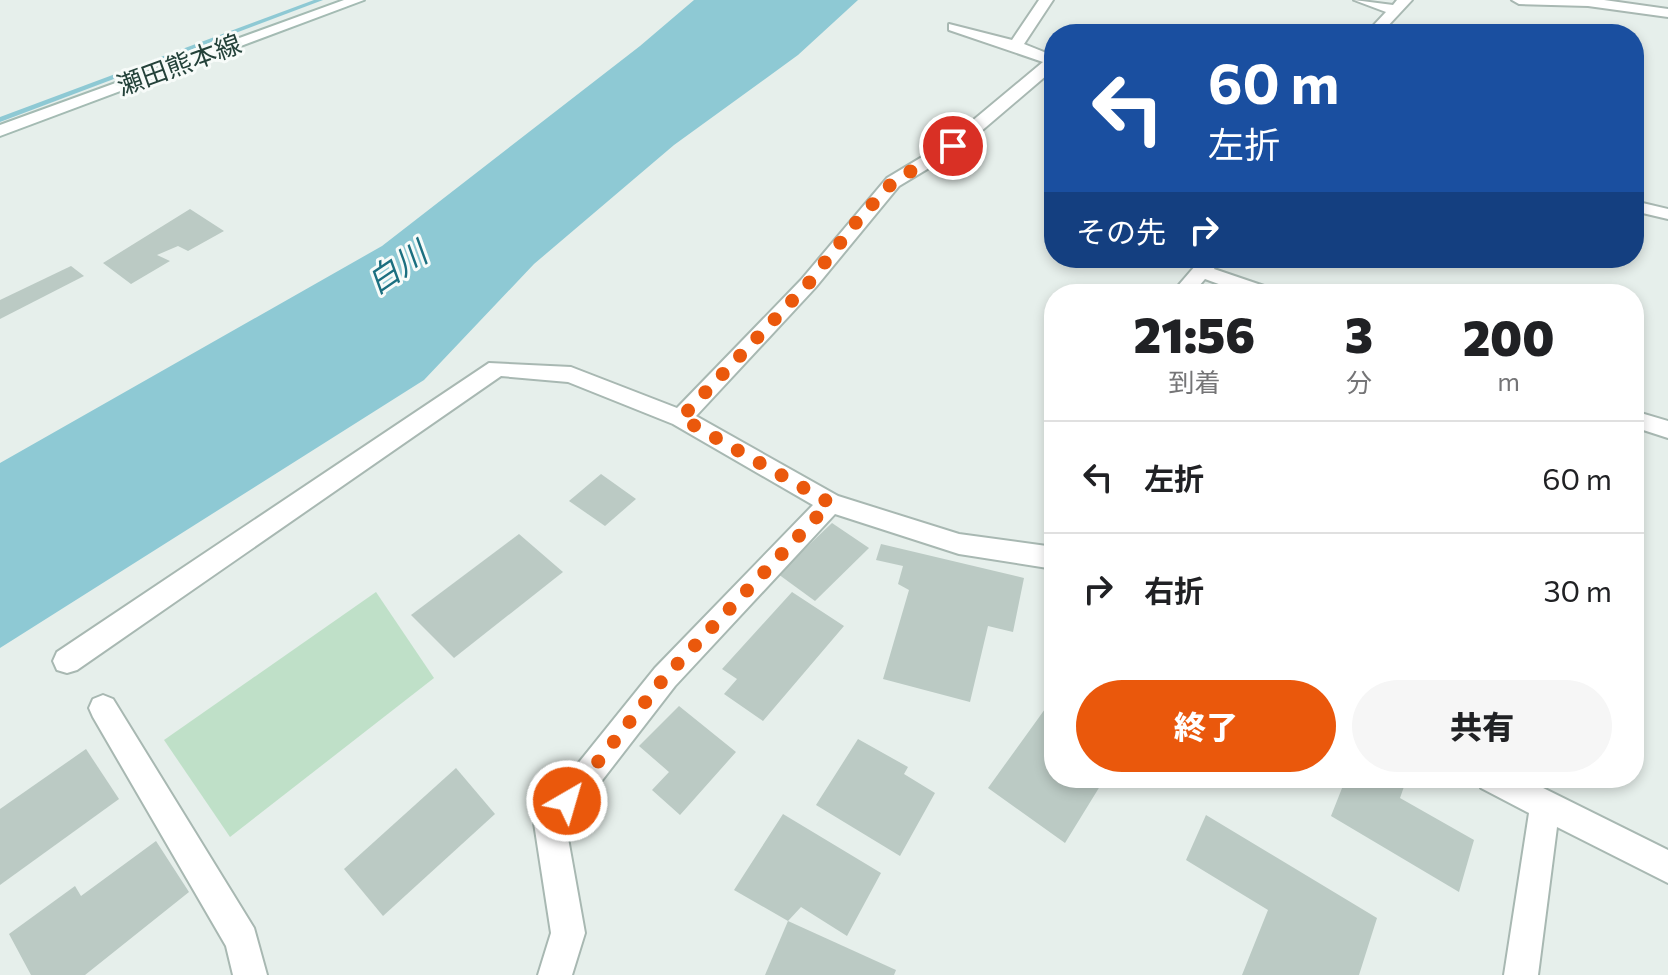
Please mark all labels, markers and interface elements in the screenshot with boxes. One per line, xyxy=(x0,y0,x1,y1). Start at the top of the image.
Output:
street label: 瀬田熊本線 xyxy=(112,27,245,100)
text: 60 m xyxy=(1208,47,1339,116)
icon: left xyxy=(1076,56,1180,160)
pin xyxy=(919,112,987,180)
text: 左折 xyxy=(1208,121,1280,165)
icon: arrive xyxy=(931,124,975,168)
icon: right xyxy=(1182,208,1226,252)
text: その先 xyxy=(1076,212,1166,249)
water label: 白川 xyxy=(358,230,436,301)
text: 21:56 xyxy=(1134,304,1255,363)
text: 3 xyxy=(1345,304,1373,363)
text: 200 xyxy=(1463,307,1554,366)
text: m xyxy=(1497,365,1520,396)
text: 到着 xyxy=(1168,366,1220,397)
text: 分 xyxy=(1346,366,1372,397)
icon: left xyxy=(1076,455,1120,499)
text: 左折 xyxy=(1144,459,1204,496)
text: 60 m xyxy=(1542,459,1612,496)
icon: right xyxy=(1076,567,1120,611)
text: 右折 xyxy=(1144,571,1204,608)
text: 30 m xyxy=(1543,571,1612,608)
button: 終了 xyxy=(1076,680,1336,772)
button: 共有 xyxy=(1352,680,1612,772)
position arrow xyxy=(525,759,609,843)

